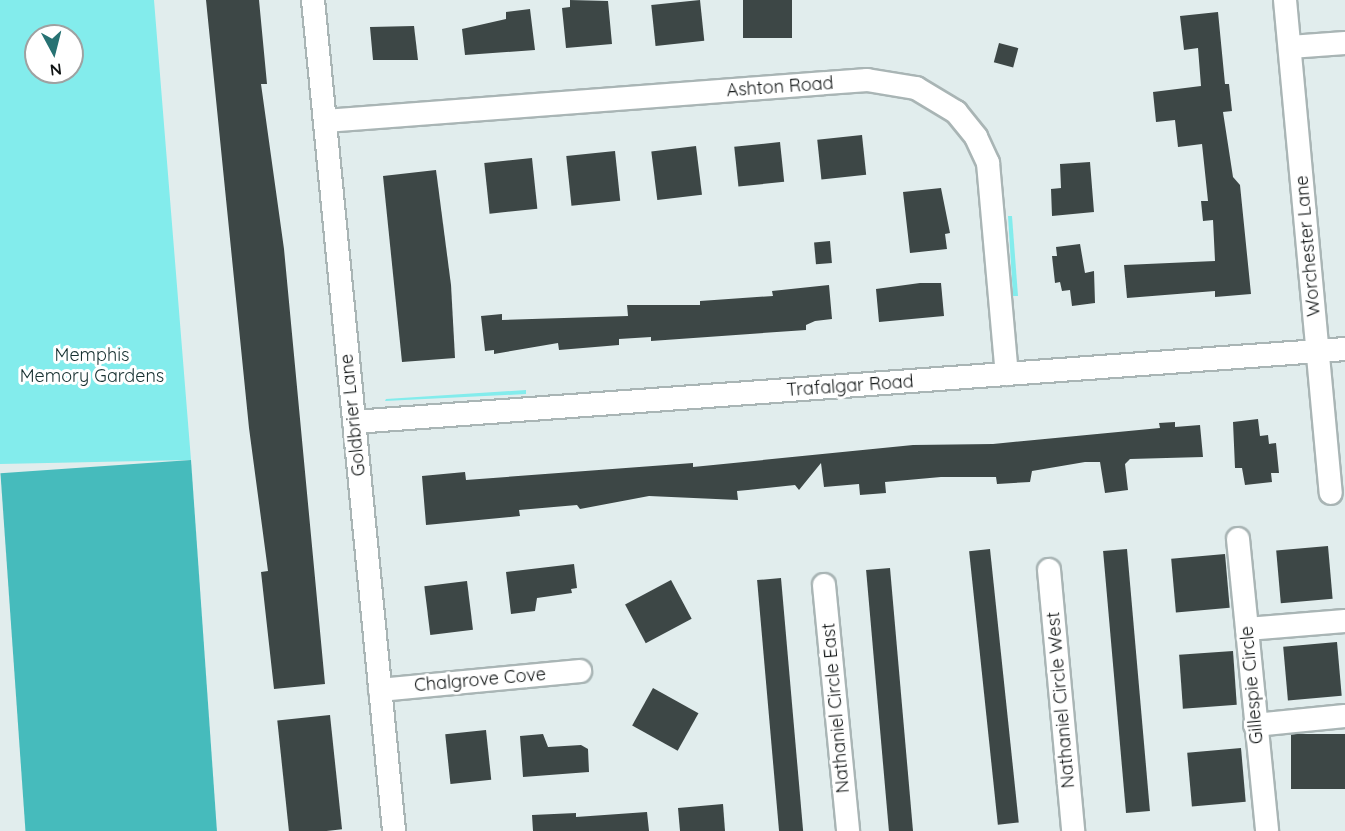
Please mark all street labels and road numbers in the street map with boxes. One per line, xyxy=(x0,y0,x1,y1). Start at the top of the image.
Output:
street label: Ashton Road xyxy=(726,72,834,102)
street label: Worchester Lane xyxy=(1291,174,1325,318)
street label: Goldbrier Lane xyxy=(336,353,370,477)
street label: Trafalgar Road xyxy=(786,371,914,401)
street label: Nathaniel Circle West xyxy=(1043,611,1079,789)
street label: Nathaniel Circle East xyxy=(818,622,854,794)
street label: Gillespie Circle xyxy=(1236,625,1268,745)
street label: Chalgrove Cove xyxy=(413,663,547,697)

